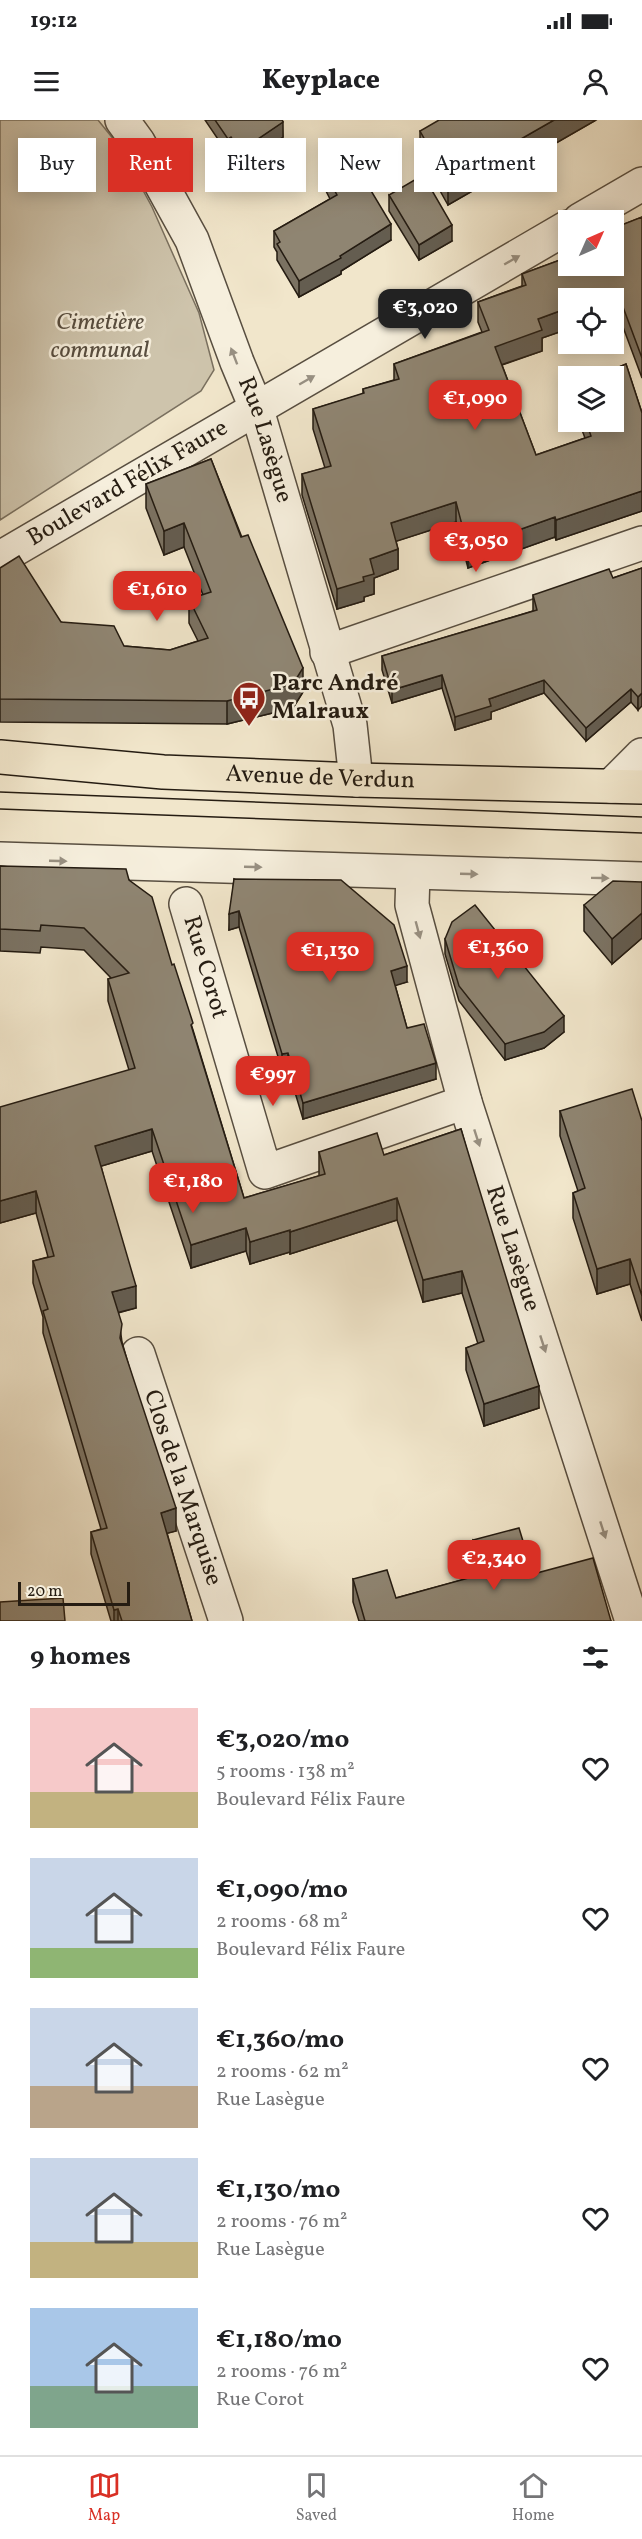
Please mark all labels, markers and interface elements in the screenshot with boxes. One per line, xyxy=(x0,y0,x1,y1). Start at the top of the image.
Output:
text: 19:12 xyxy=(30,6,78,37)
text: Keyplace xyxy=(262,62,380,100)
icon: menu xyxy=(30,65,63,98)
icon: person xyxy=(579,65,612,98)
chip: Buy xyxy=(18,138,96,192)
chip: Rent xyxy=(108,138,193,192)
chip: Filters xyxy=(205,138,306,192)
chip: New xyxy=(318,138,402,192)
chip: Apartment xyxy=(414,138,557,192)
north arrow xyxy=(558,210,624,276)
map controls xyxy=(558,210,624,432)
one-way arrow xyxy=(504,255,520,266)
button: locate xyxy=(558,288,624,354)
pin: €3,020 xyxy=(376,289,474,340)
text: €3,020 xyxy=(392,294,458,322)
park label: Cimetière communal xyxy=(51,306,149,368)
one-way arrow xyxy=(229,346,239,364)
button: layers xyxy=(558,366,624,432)
street label: Rue Lasègue xyxy=(228,372,301,507)
one-way arrow xyxy=(299,375,316,385)
pin: €1,090 xyxy=(426,380,524,431)
text: €1,090 xyxy=(443,385,507,413)
street label: Boulevard Félix Faure xyxy=(21,412,235,555)
pin: €3,050 xyxy=(427,522,525,573)
text: €3,050 xyxy=(444,527,508,555)
pin: €1,610 xyxy=(108,571,206,622)
text: €1,610 xyxy=(127,576,187,604)
place label: Parc André Malraux xyxy=(272,667,398,729)
bus stop icon: Parc André Malraux xyxy=(231,680,267,727)
street label: Avenue de Verdun xyxy=(225,758,415,798)
one-way arrow xyxy=(49,856,68,865)
one-way arrow xyxy=(244,863,263,872)
one-way arrow xyxy=(460,870,479,879)
one-way arrow xyxy=(590,873,609,883)
street label: Rue Corot xyxy=(173,912,236,1023)
one-way arrow xyxy=(414,921,424,940)
pin: €1,360 xyxy=(449,929,547,980)
pin: €1,130 xyxy=(281,932,379,983)
text: €1,360 xyxy=(467,934,529,962)
text: €1,130 xyxy=(301,937,359,965)
pin: €997 xyxy=(237,1056,309,1107)
text: €997 xyxy=(250,1061,296,1089)
one-way arrow xyxy=(473,1129,482,1147)
pin: €1,180 xyxy=(144,1163,242,1214)
text: €1,180 xyxy=(163,1168,223,1196)
street label: Rue Lasègue xyxy=(476,1181,548,1316)
one-way arrow xyxy=(539,1335,548,1353)
street label: Clos de la Marquise xyxy=(134,1386,230,1590)
one-way arrow xyxy=(599,1521,608,1539)
pin: €2,340 xyxy=(445,1540,543,1591)
text: €2,340 xyxy=(462,1545,526,1573)
scale bar xyxy=(18,1579,130,1606)
text: 20 m xyxy=(27,1581,62,1603)
text: 9 homes xyxy=(30,1639,131,1675)
icon: filters xyxy=(579,1641,612,1674)
text: €3,020/mo xyxy=(216,1722,349,1758)
icon: home xyxy=(78,1732,150,1804)
icon: heart xyxy=(579,1752,612,1785)
text: 5 rooms · 138 m² xyxy=(216,1758,355,1786)
text: Boulevard Félix Faure xyxy=(216,1786,405,1814)
text: €1,090/mo xyxy=(216,1872,348,1908)
icon: home xyxy=(78,1882,150,1954)
icon: heart xyxy=(579,1902,612,1935)
text: 2 rooms · 68 m² xyxy=(216,1908,348,1936)
text: Boulevard Félix Faure xyxy=(216,1936,405,1964)
text: €1,360/mo xyxy=(216,2022,344,2058)
icon: home xyxy=(78,2032,150,2104)
icon: heart xyxy=(579,2052,612,2085)
text: 2 rooms · 62 m² xyxy=(216,2058,349,2086)
text: Rue Lasègue xyxy=(216,2086,325,2114)
text: €1,130/mo xyxy=(216,2172,340,2208)
icon: home xyxy=(78,2182,150,2254)
icon: heart xyxy=(579,2202,612,2235)
text: 2 rooms · 76 m² xyxy=(216,2208,348,2236)
text: Rue Lasègue xyxy=(216,2236,325,2264)
text: €1,180/mo xyxy=(216,2322,342,2358)
icon: home xyxy=(78,2332,150,2404)
icon: heart xyxy=(579,2352,612,2385)
text: 2 rooms · 76 m² xyxy=(216,2358,348,2386)
text: Rue Corot xyxy=(216,2386,304,2414)
tab: Map xyxy=(88,2469,121,2527)
tab: Saved xyxy=(296,2469,337,2527)
tab: Home xyxy=(512,2469,554,2527)

